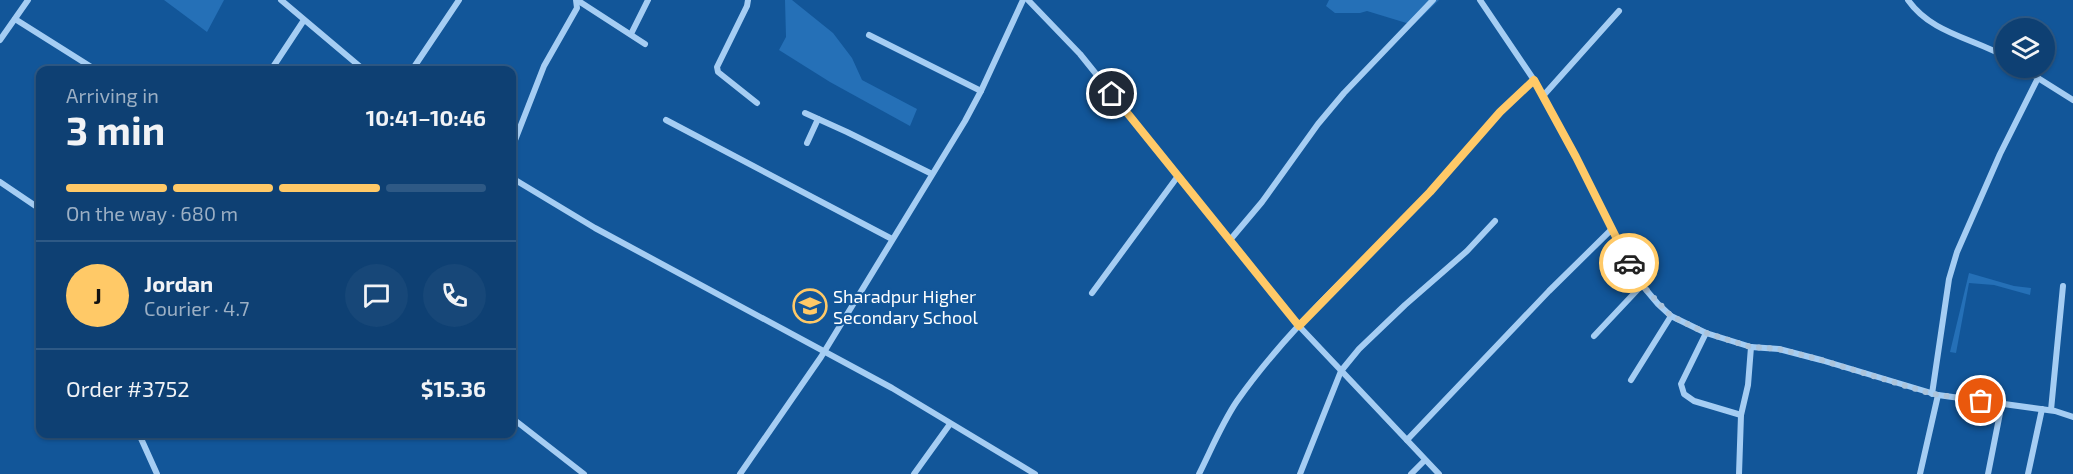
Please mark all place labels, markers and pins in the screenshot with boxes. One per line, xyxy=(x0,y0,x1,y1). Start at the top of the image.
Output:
pin xyxy=(1086,68,1137,119)
place label: Sharadpur Higher Secondary School xyxy=(833,285,978,328)
school or university icon: Sharadpur Higher Secondary School xyxy=(792,288,828,324)
pin xyxy=(1955,375,2006,426)

